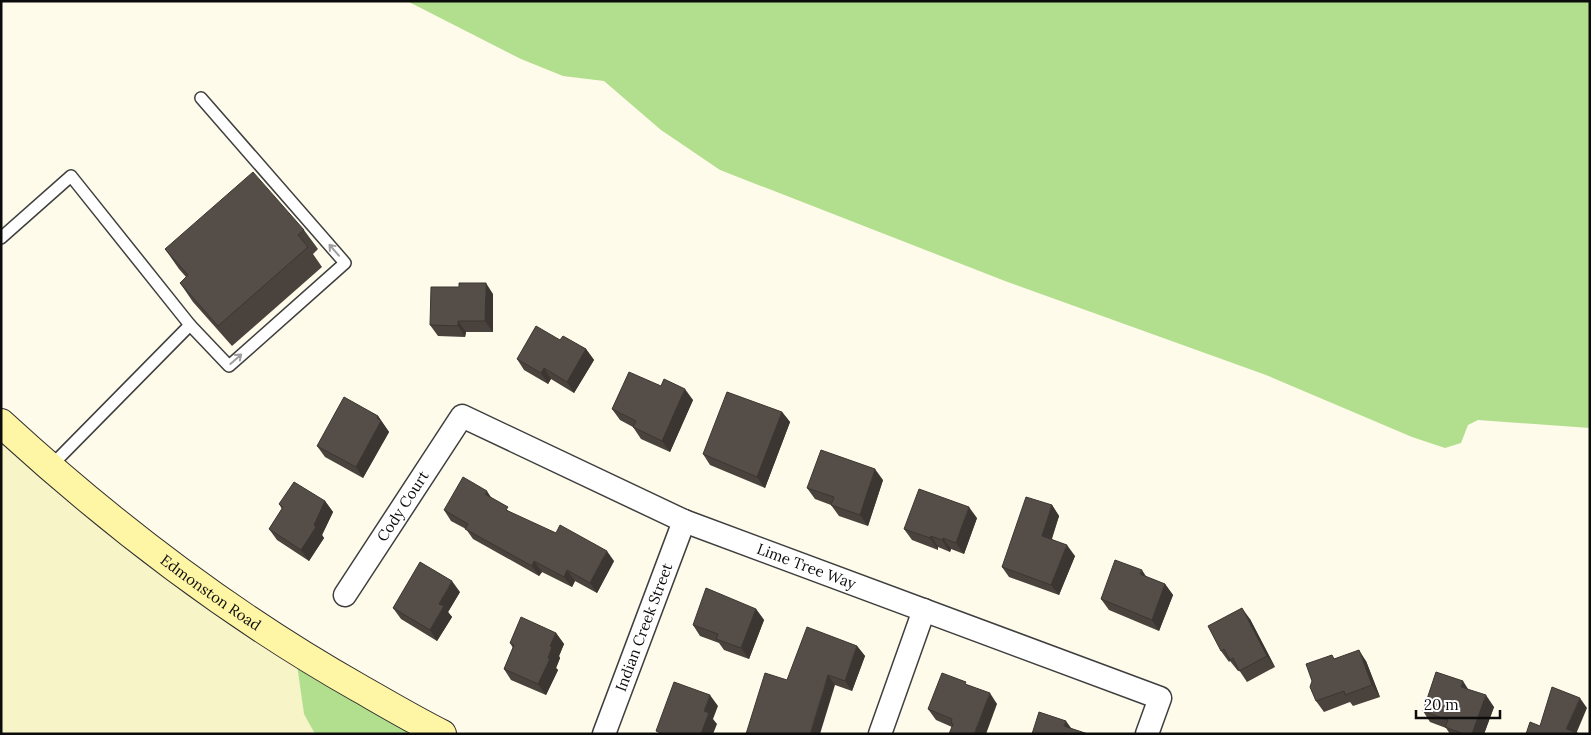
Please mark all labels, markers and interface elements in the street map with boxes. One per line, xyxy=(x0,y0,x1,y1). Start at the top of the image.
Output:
one-way arrow xyxy=(328,244,339,257)
one-way arrow xyxy=(229,354,242,365)
street label: Cody Court xyxy=(373,467,433,545)
street label: Lime Tree Way xyxy=(754,539,859,593)
street label: Edmonston Road xyxy=(157,550,265,635)
street label: Indian Creek Street xyxy=(611,560,676,694)
scale bar xyxy=(1416,688,1500,720)
text: 20 m xyxy=(1424,695,1459,714)

